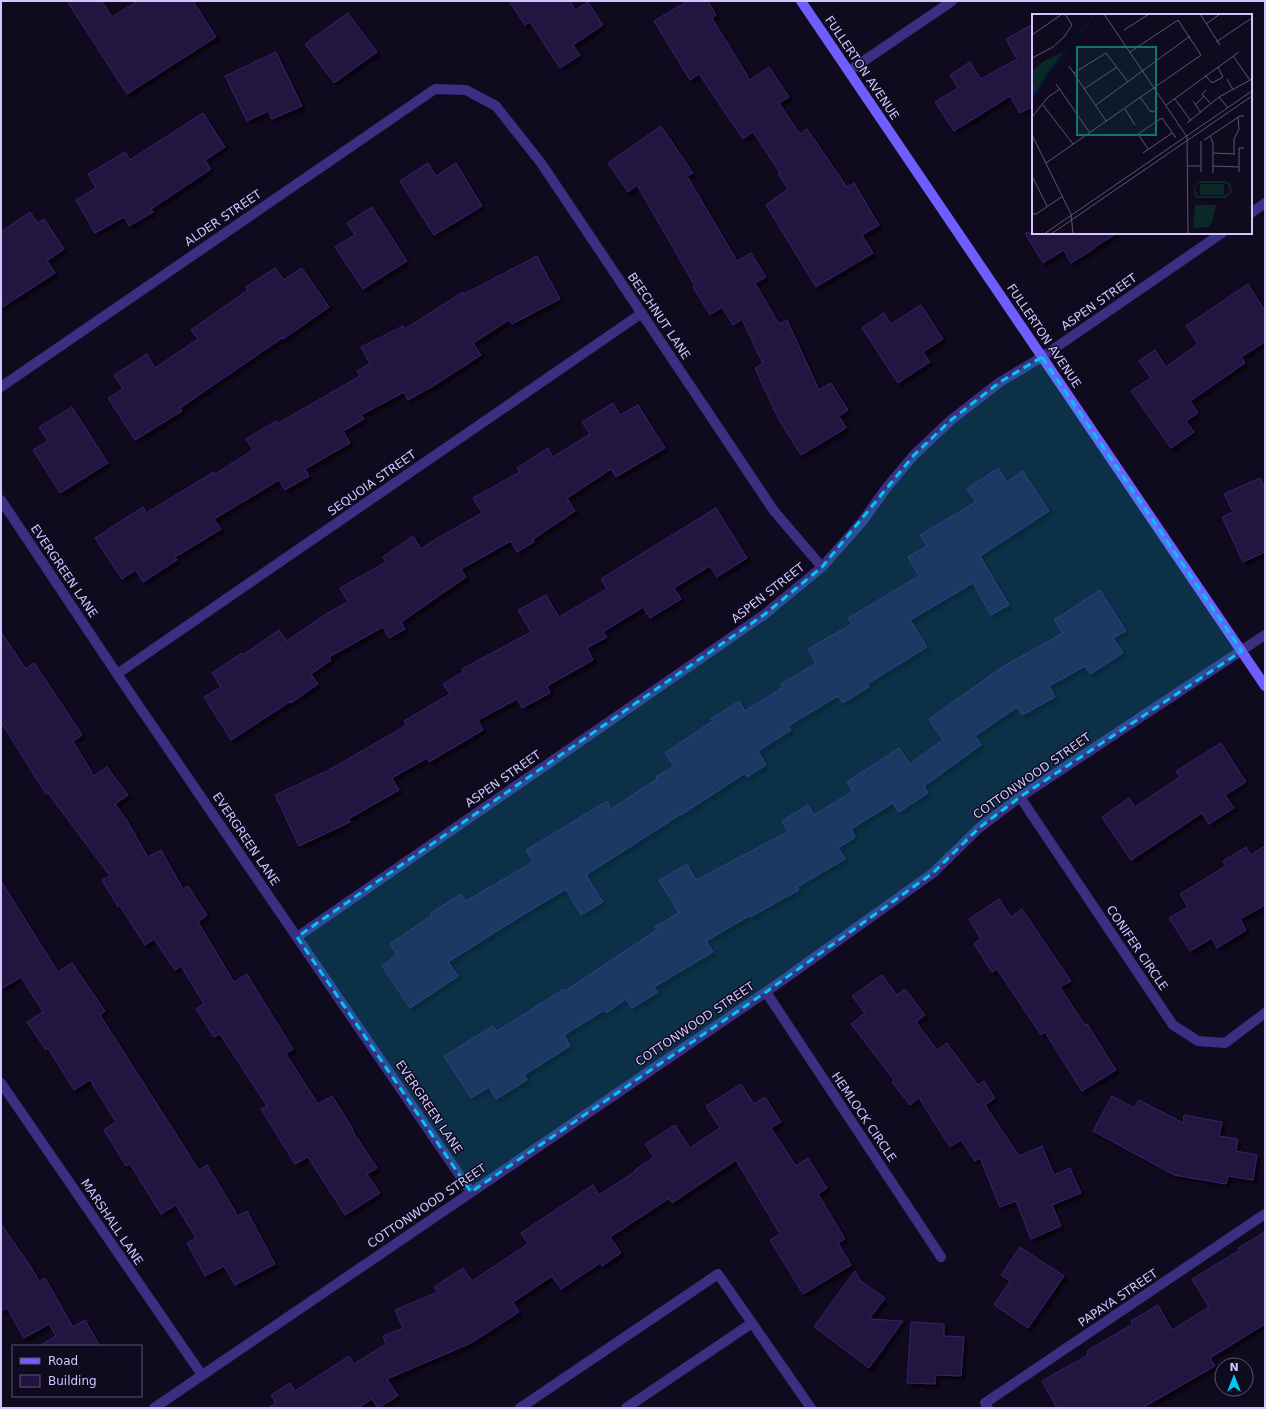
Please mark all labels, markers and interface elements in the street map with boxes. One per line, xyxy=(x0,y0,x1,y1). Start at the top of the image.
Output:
street label: FULLERTON AVENUE xyxy=(822,13,902,123)
inset map xyxy=(1032,14,1252,234)
street label: ALDER STREET xyxy=(182,187,265,249)
street label: BEECHNUT LANE xyxy=(625,270,693,362)
street label: ASPEN STREET xyxy=(1058,270,1140,333)
street label: FULLERTON AVENUE xyxy=(1004,281,1084,391)
street label: SEQUOIA STREET xyxy=(325,447,419,519)
street label: EVERGREEN LANE xyxy=(28,522,100,620)
street label: ASPEN STREET xyxy=(729,560,808,626)
street label: COTTONWOOD STREET xyxy=(971,730,1094,822)
street label: ASPEN STREET xyxy=(462,747,544,810)
street label: EVERGREEN LANE xyxy=(210,790,282,888)
street label: CONIFER CIRCLE xyxy=(1103,903,1171,993)
street label: COTTONWOOD STREET xyxy=(633,979,758,1069)
street label: EVERGREEN LANE xyxy=(393,1058,465,1156)
street label: HEMLOCK CIRCLE xyxy=(829,1070,899,1164)
street label: COTTONWOOD STREET xyxy=(365,1161,490,1251)
street label: MARSHALL LANE xyxy=(78,1176,146,1268)
street label: PAPAYA STREET xyxy=(1076,1266,1161,1330)
legend xyxy=(12,1345,142,1397)
text: Road xyxy=(48,1354,78,1368)
north arrow xyxy=(1214,1357,1254,1397)
text: N xyxy=(1229,1361,1239,1374)
text: Building xyxy=(48,1374,97,1388)

